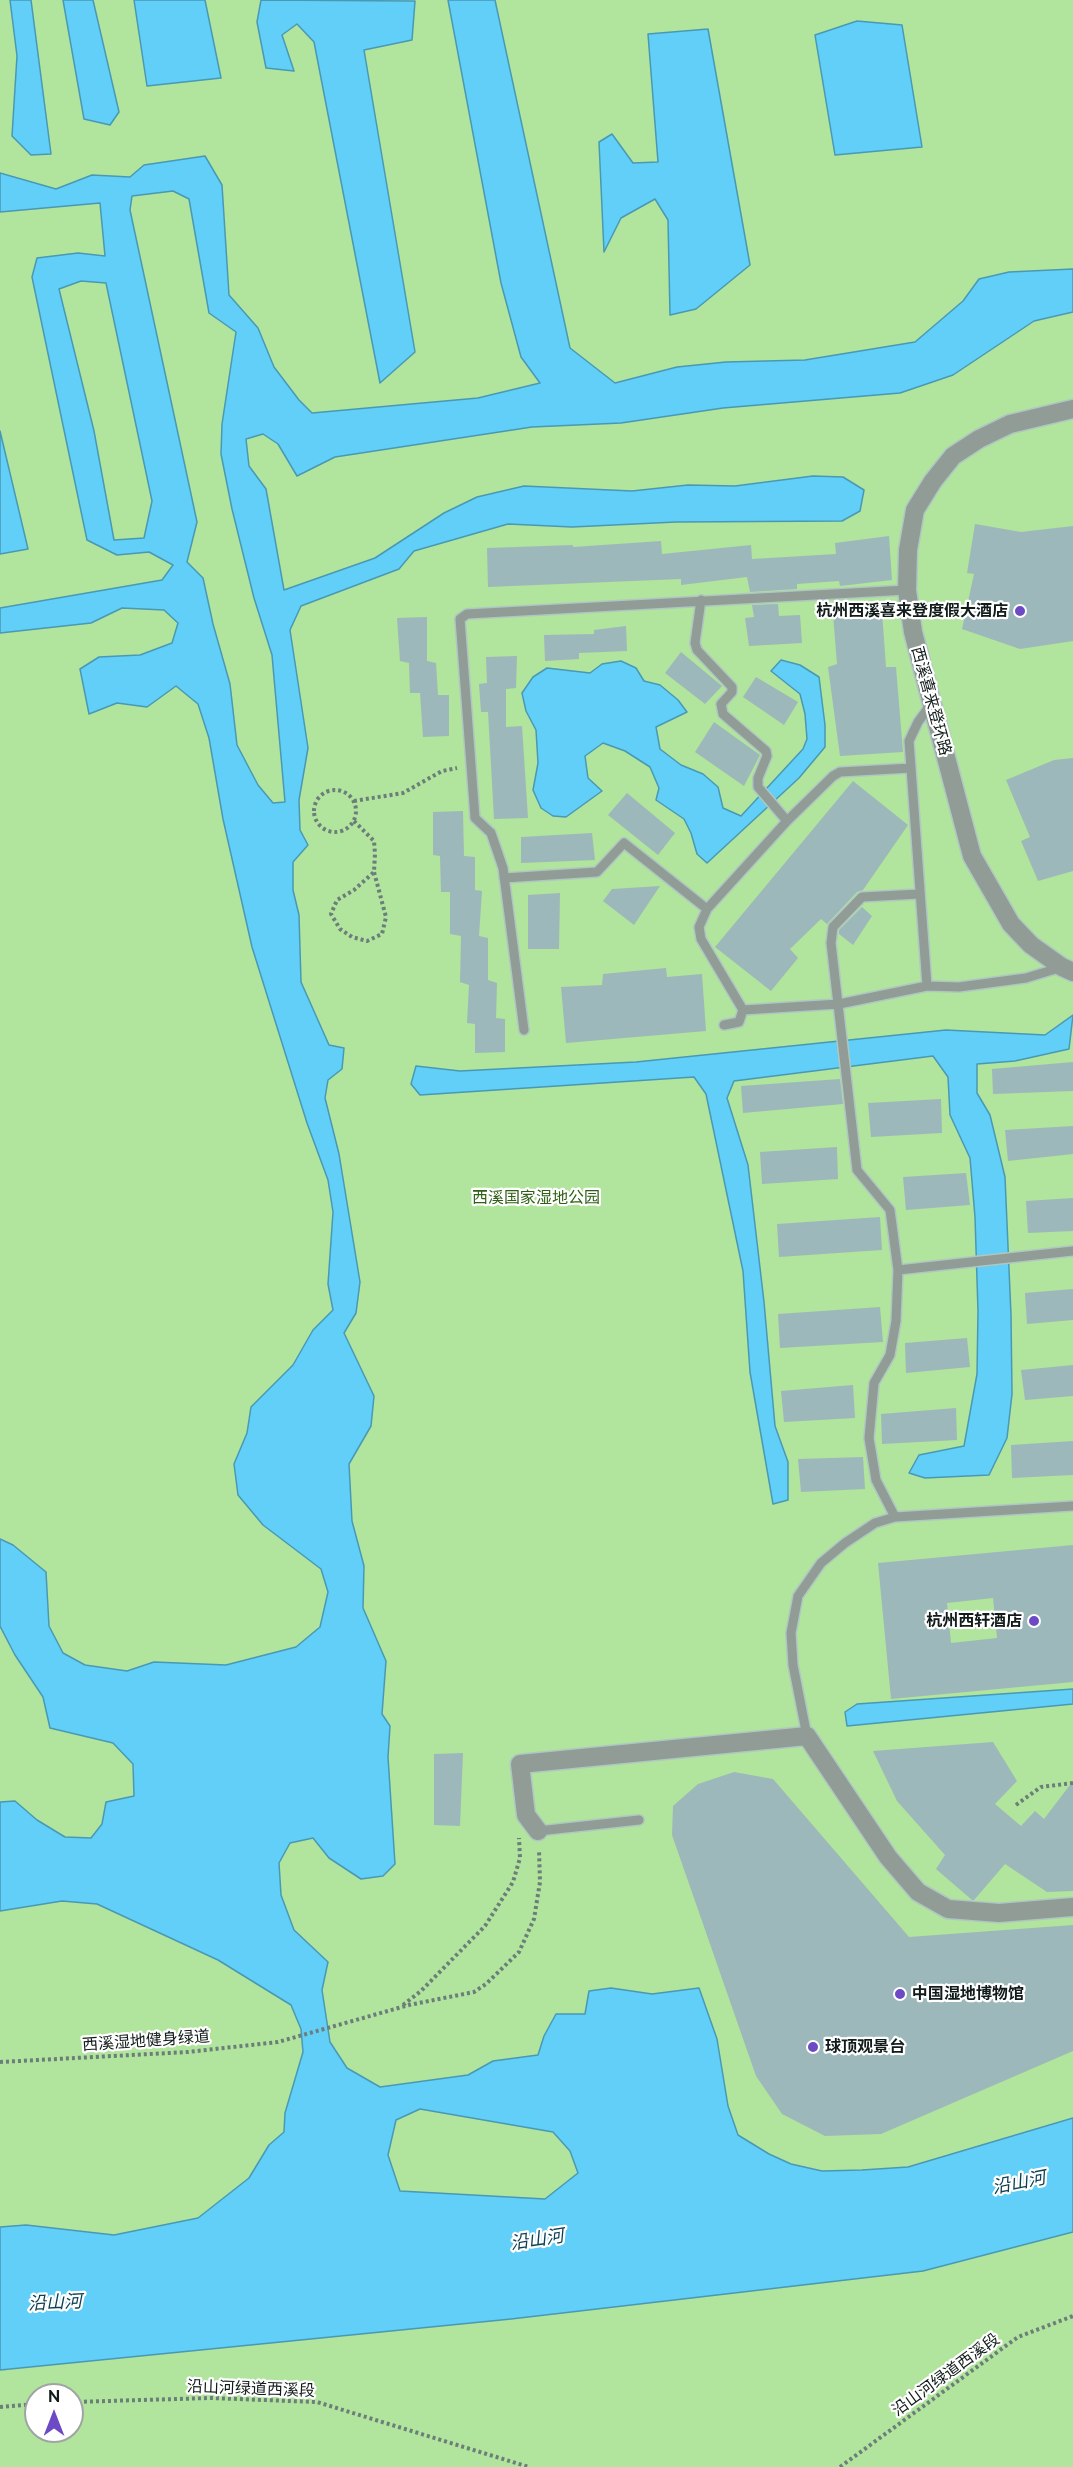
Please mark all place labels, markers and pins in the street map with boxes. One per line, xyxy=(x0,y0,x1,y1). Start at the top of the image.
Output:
place label: 杭州西溪喜来登度假大酒店 xyxy=(816,601,1008,621)
marker: 杭州西溪喜来登度假大酒店 xyxy=(1013,604,1027,618)
place label: 杭州西轩酒店 xyxy=(926,1611,1022,1631)
marker: 杭州西轩酒店 xyxy=(1027,1614,1041,1628)
place label: 中国湿地博物馆 xyxy=(912,1984,1024,2004)
marker: 中国湿地博物馆 xyxy=(893,1987,907,2001)
place label: 球顶观景台 xyxy=(825,2037,905,2057)
marker: 球顶观景台 xyxy=(806,2040,820,2054)

